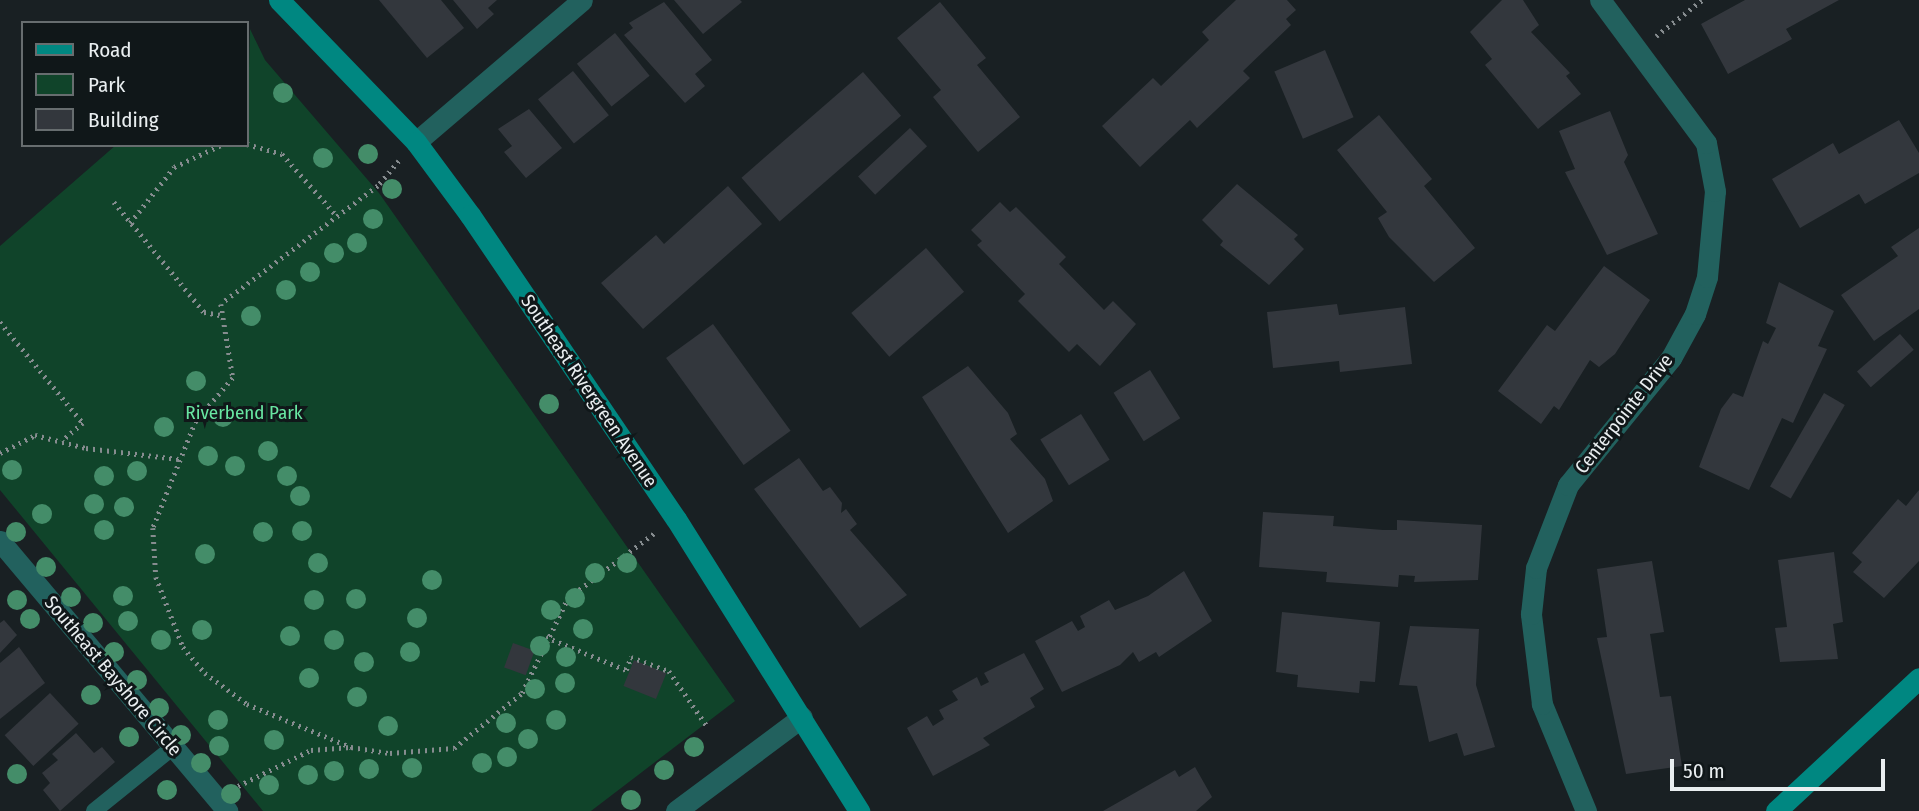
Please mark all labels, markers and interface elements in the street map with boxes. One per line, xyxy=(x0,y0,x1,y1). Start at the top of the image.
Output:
legend xyxy=(21,21,248,147)
text: Road xyxy=(88,37,132,63)
text: Park xyxy=(88,72,125,98)
text: Building xyxy=(88,107,159,133)
street label: Southeast Rivergreen Avenue xyxy=(516,290,662,492)
street label: Centerpointe Drive xyxy=(1570,350,1678,478)
park label: Riverbend Park xyxy=(185,402,303,424)
street label: Southeast Bayshore Circle xyxy=(39,591,187,761)
scale bar xyxy=(1674,744,1889,788)
text: 50 m xyxy=(1683,758,1725,784)

